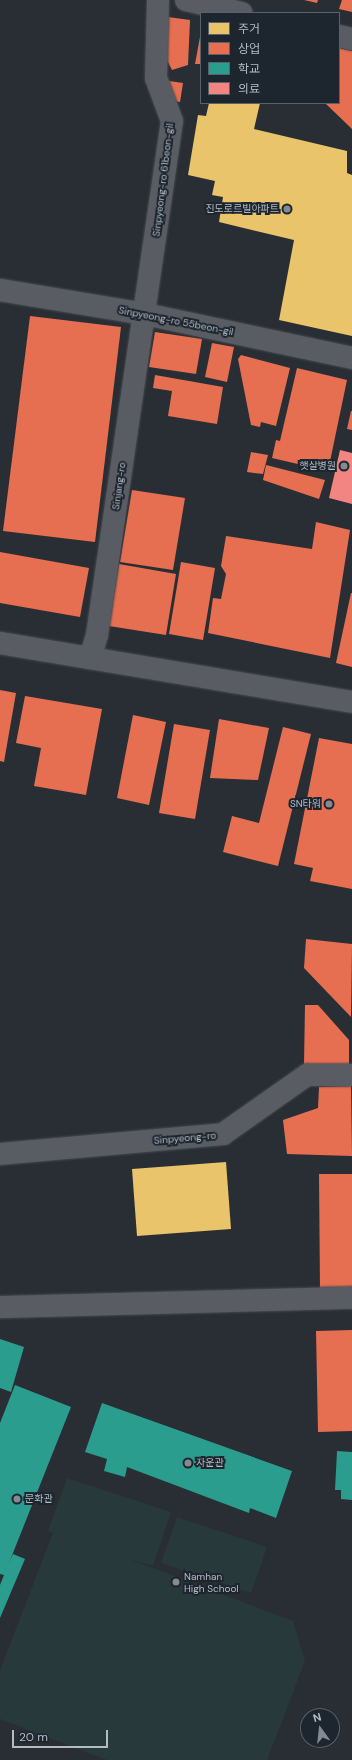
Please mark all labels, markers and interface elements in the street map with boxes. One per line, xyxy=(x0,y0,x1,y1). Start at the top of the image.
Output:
legend xyxy=(200,12,340,104)
text: 주거 xyxy=(238,21,260,37)
text: 상업 xyxy=(238,41,260,57)
text: 학교 xyxy=(238,61,260,77)
text: 의료 xyxy=(238,81,260,97)
street label: Sinpyeong-ro 61beon-gil xyxy=(150,123,176,237)
place label: 진도로르빌아파트 xyxy=(205,203,279,215)
marker: 진도로르빌아파트 xyxy=(282,204,292,214)
street label: Sinpyeong-ro 55beon-gil xyxy=(118,304,234,338)
place label: 햇살병원 xyxy=(299,460,336,472)
street label: Sinjang-ro xyxy=(110,461,128,511)
marker: 햇살병원 xyxy=(339,461,349,471)
place label: SN타워 xyxy=(290,798,321,810)
marker: SN타워 xyxy=(324,799,334,809)
street label: Sinpyeong-ro xyxy=(153,1129,217,1147)
place label: 자운관 xyxy=(196,1457,224,1469)
marker: 자운관 xyxy=(183,1458,193,1468)
place label: 문화관 xyxy=(25,1493,53,1505)
marker: 문화관 xyxy=(12,1494,22,1504)
place label: Namhan High School xyxy=(184,1570,239,1594)
marker: Namhan High School xyxy=(171,1577,181,1587)
north arrow xyxy=(300,1708,340,1748)
text: N xyxy=(311,1710,323,1725)
scale bar xyxy=(14,1722,110,1748)
text: 20 m xyxy=(19,1729,48,1745)

